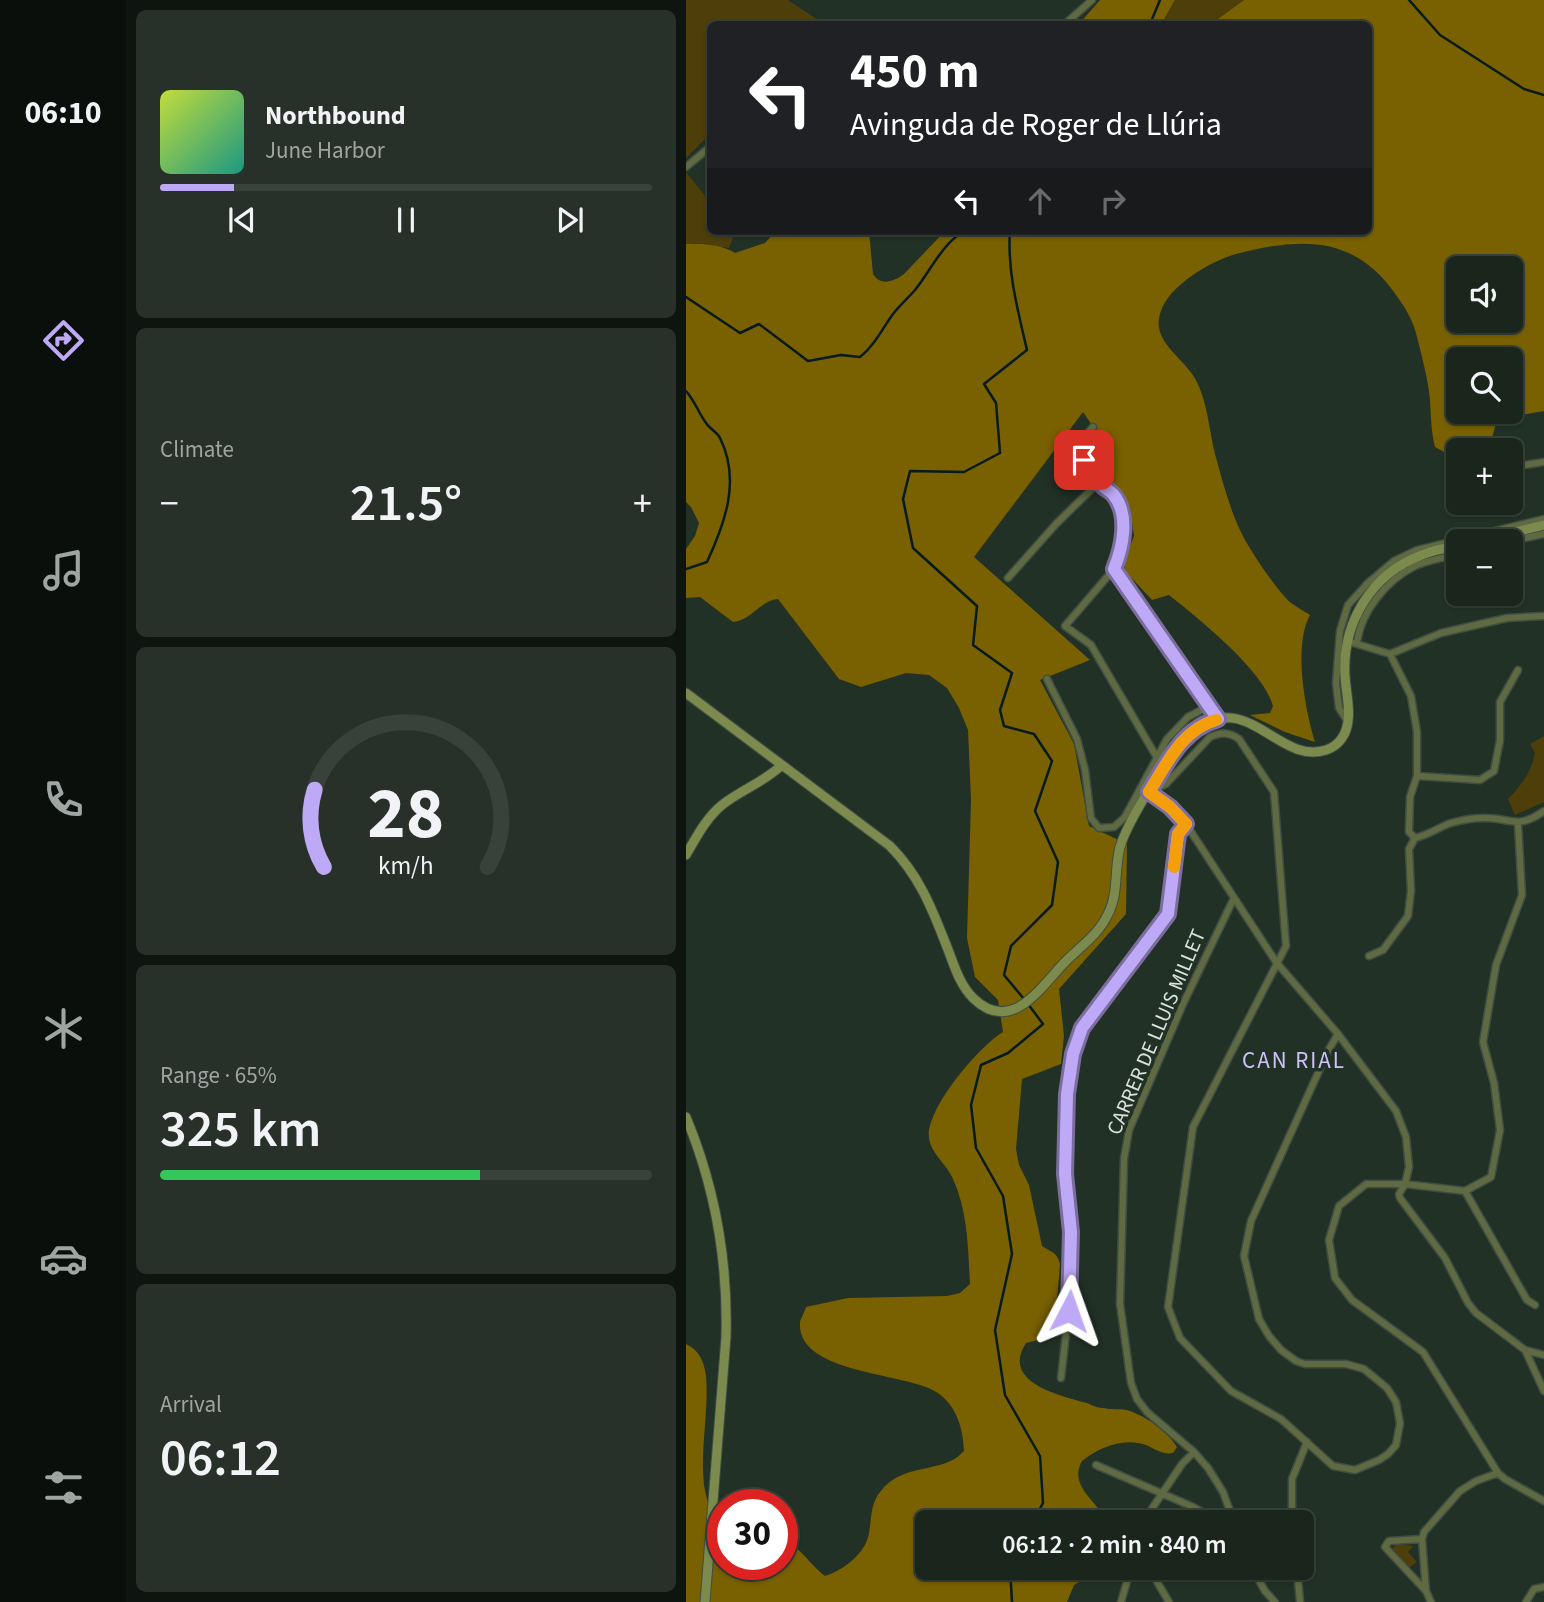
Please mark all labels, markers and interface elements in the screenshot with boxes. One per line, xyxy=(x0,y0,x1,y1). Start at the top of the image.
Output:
text: 450 m xyxy=(850,37,979,107)
icon: left xyxy=(735,49,826,140)
text: 06:10 xyxy=(24,90,102,136)
text: Northbound xyxy=(265,97,406,134)
text: Avinguda de Roger de Llúria xyxy=(850,102,1222,148)
text: June Harbor xyxy=(265,134,385,167)
icon: left xyxy=(948,182,986,220)
icon: ahead xyxy=(1021,182,1059,220)
icon: right xyxy=(1094,182,1132,220)
icon: previous xyxy=(223,201,261,239)
icon: pause xyxy=(387,201,425,239)
icon: next xyxy=(551,201,589,239)
map controls xyxy=(1446,256,1523,606)
button: sound xyxy=(1446,256,1523,333)
icon: directions xyxy=(39,316,88,365)
button: search xyxy=(1446,347,1523,424)
pin xyxy=(1054,430,1114,490)
text: Climate xyxy=(160,433,234,466)
button: + xyxy=(1446,438,1523,515)
icon: arrive xyxy=(1065,441,1103,479)
text: 21.5° xyxy=(350,467,462,541)
text: − xyxy=(160,477,179,531)
text: + xyxy=(633,477,652,531)
button: − xyxy=(1446,529,1523,606)
icon: music xyxy=(39,546,88,595)
text: 28 xyxy=(368,762,444,866)
icon: phone xyxy=(39,775,88,824)
text: km/h xyxy=(378,848,434,884)
street label: CARRER DE LLUIS MILLET xyxy=(1099,925,1213,1139)
icon: climate xyxy=(39,1004,88,1053)
district label: CAN RIAL xyxy=(1242,1044,1346,1077)
text: Range · 65% xyxy=(160,1059,277,1092)
text: 325 km xyxy=(160,1093,321,1167)
icon: car xyxy=(39,1234,88,1283)
position arrow xyxy=(1032,1274,1106,1348)
text: Arrival xyxy=(160,1388,222,1421)
text: 06:12 xyxy=(160,1422,281,1496)
icon: filters xyxy=(39,1463,88,1512)
speed limit sign: 30 xyxy=(707,1489,798,1580)
text: 06:12 · 2 min · 840 m xyxy=(1002,1526,1227,1563)

